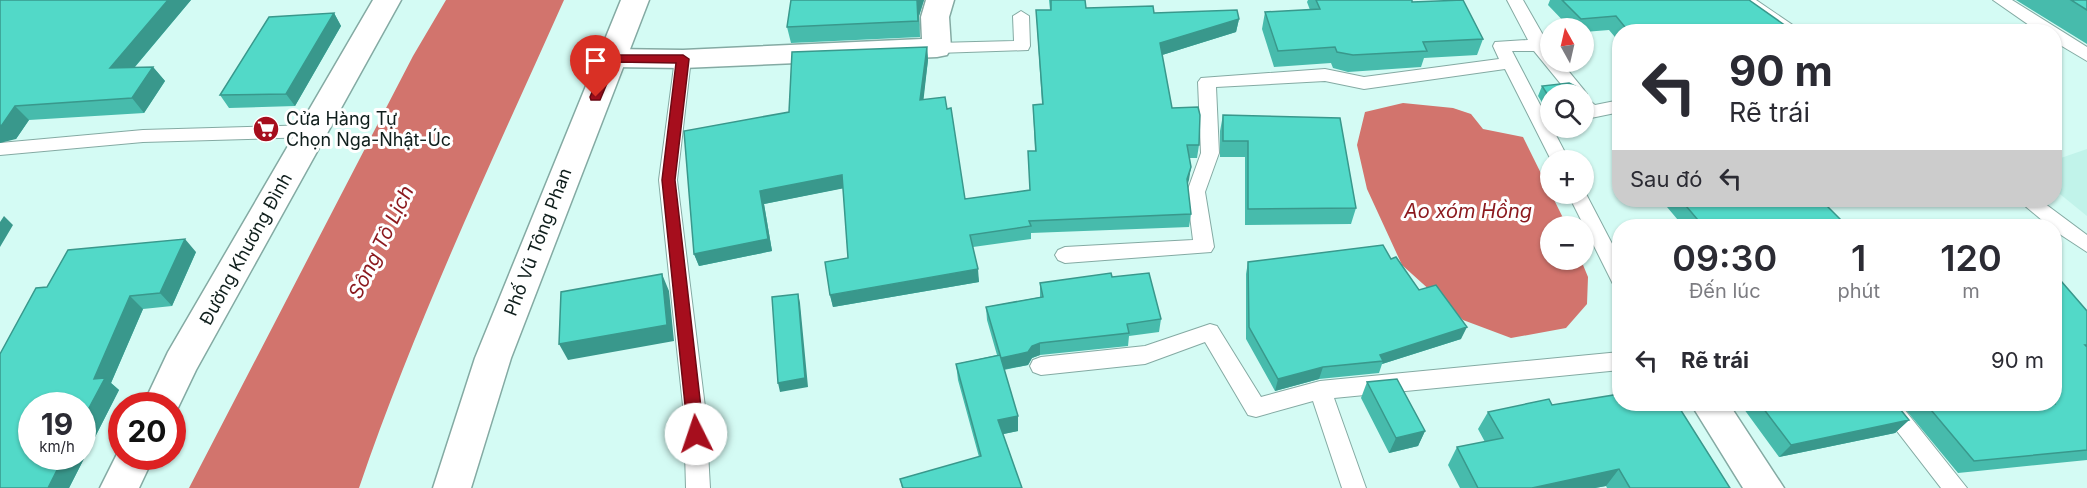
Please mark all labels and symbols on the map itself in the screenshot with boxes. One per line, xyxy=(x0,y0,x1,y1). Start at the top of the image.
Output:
north arrow xyxy=(1540,18,1594,72)
pin xyxy=(570,35,621,97)
place label: Cửa Hàng Tự Chọn Nga-Nhật-Úc xyxy=(286,108,451,150)
supermarket icon: Cửa Hàng Tự Chọn Nga-Nhật-Úc xyxy=(251,114,281,144)
street label: Phố Vũ Tông Phan xyxy=(500,165,575,319)
street label: Đường Khương Đình xyxy=(195,169,296,328)
water label: Sông Tô Lịch xyxy=(343,181,419,303)
water label: Ao xóm Hồng xyxy=(1403,199,1532,223)
speed limit sign: 20 xyxy=(108,392,186,470)
position arrow xyxy=(664,402,728,466)

